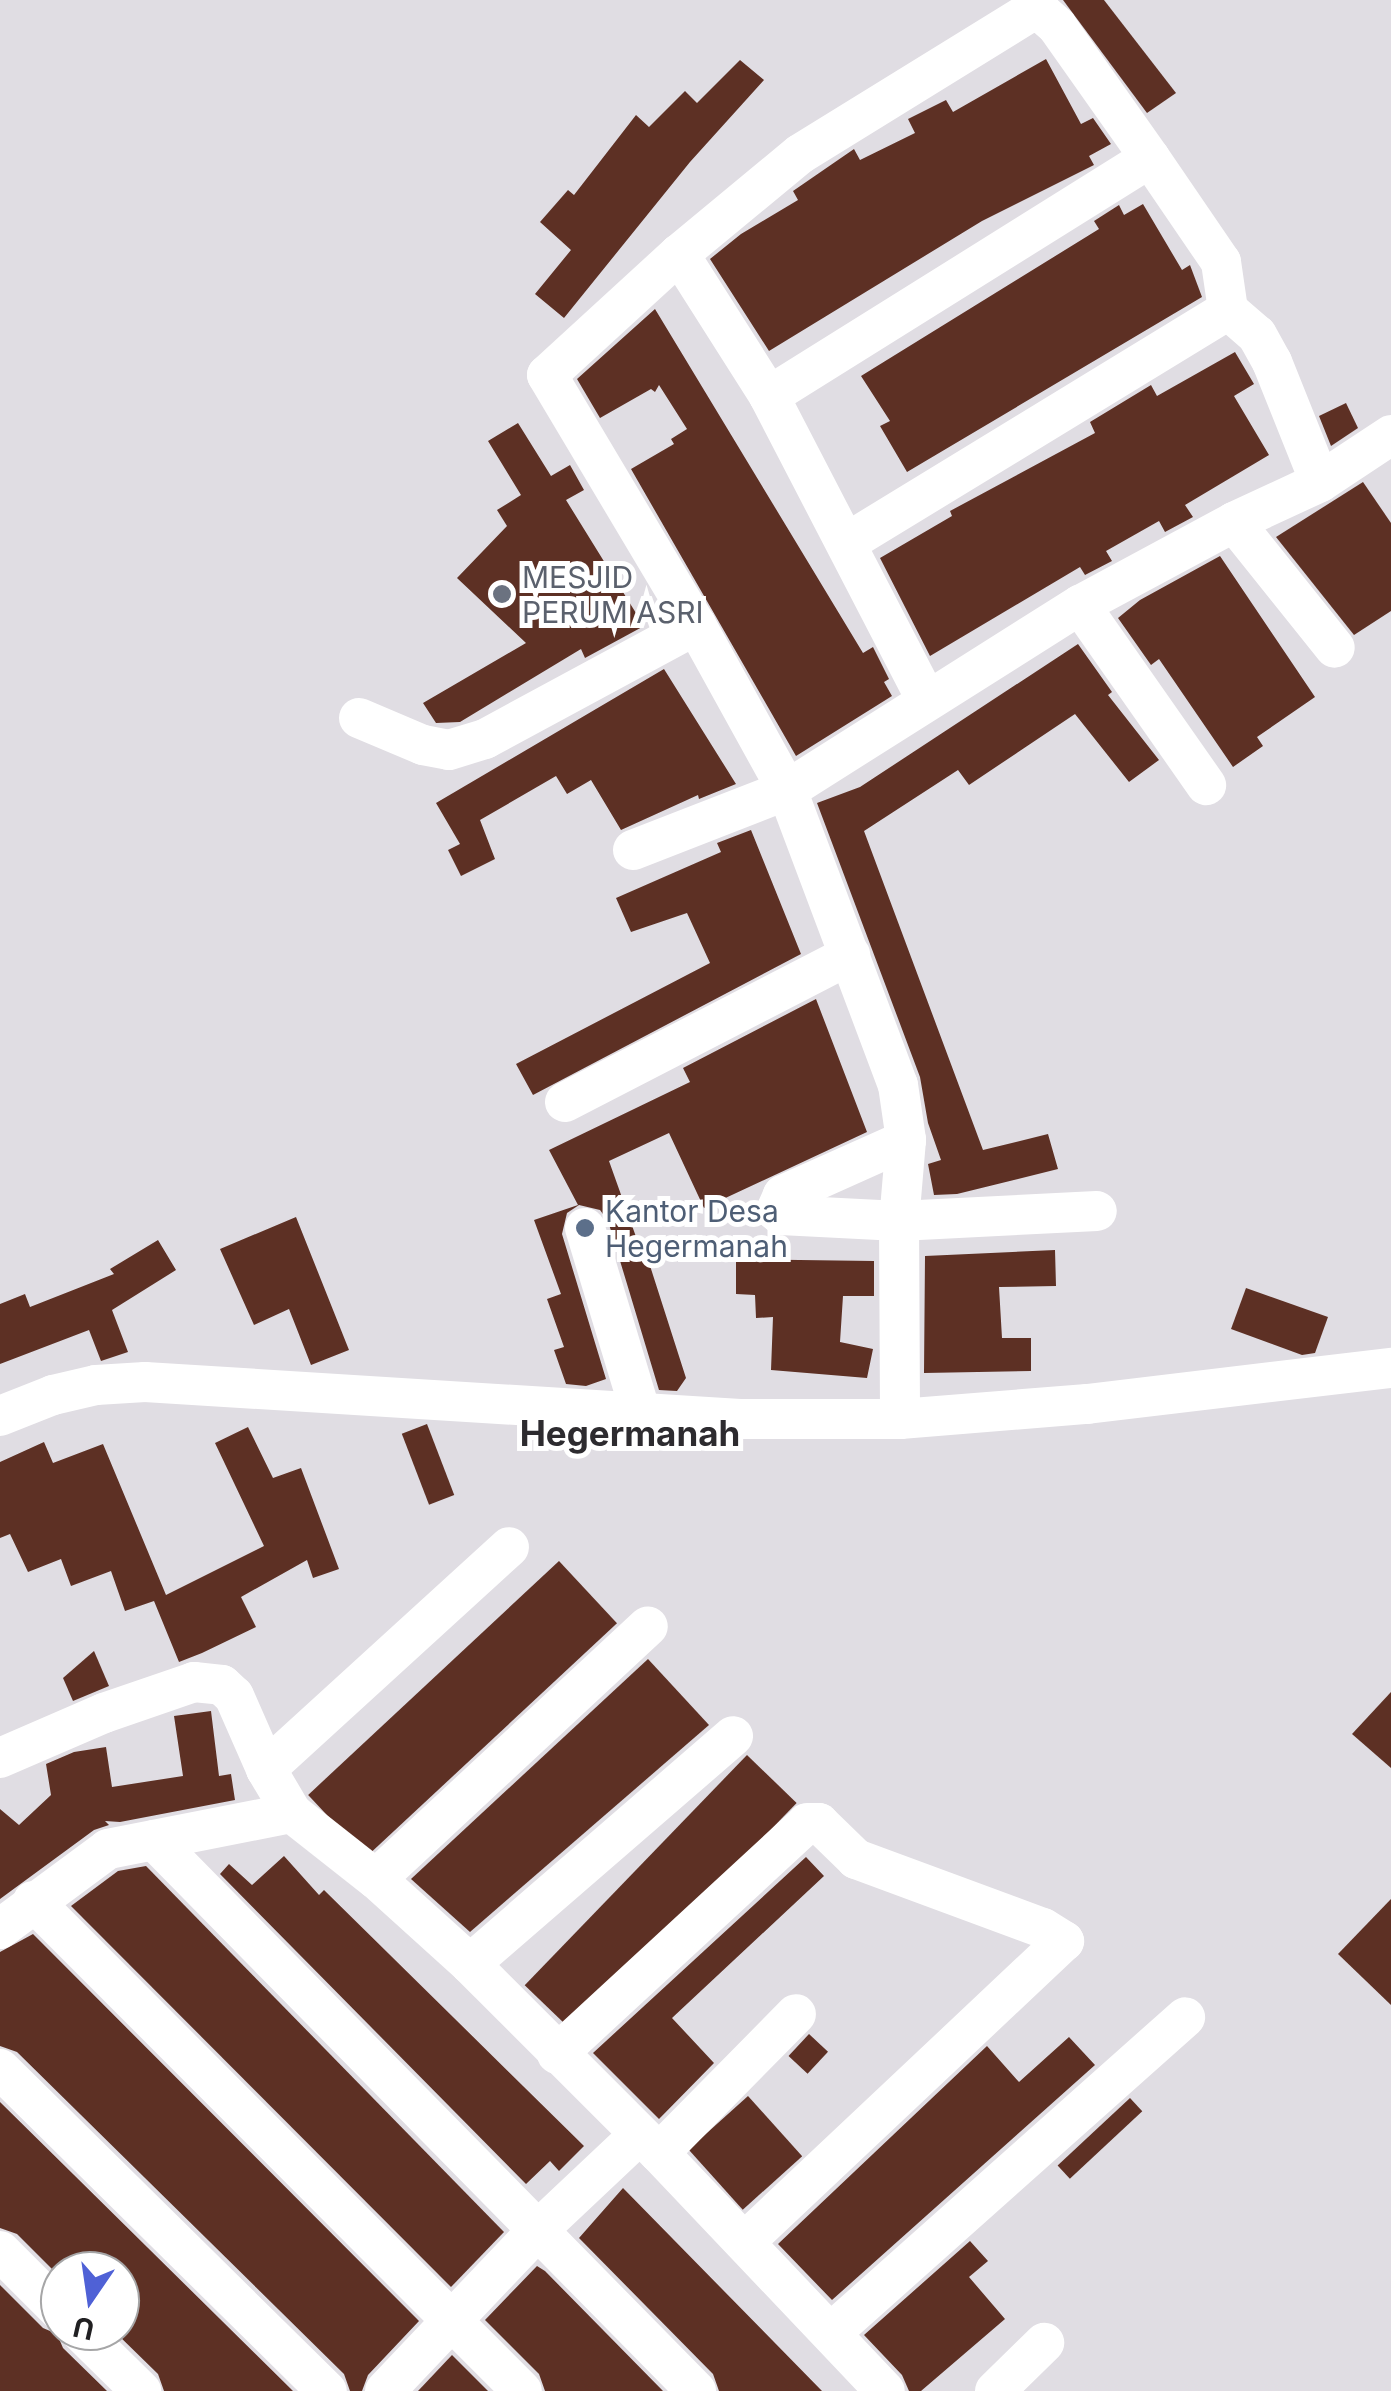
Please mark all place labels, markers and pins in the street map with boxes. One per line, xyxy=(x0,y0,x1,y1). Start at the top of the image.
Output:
place label: MESJID PERUM ASRI xyxy=(522,559,704,630)
marker: MESJID PERUM ASRI xyxy=(491,583,513,605)
place label: Kantor Desa Hegermanah xyxy=(605,1193,788,1264)
marker: Kantor Desa Hegermanah xyxy=(574,1217,596,1239)

